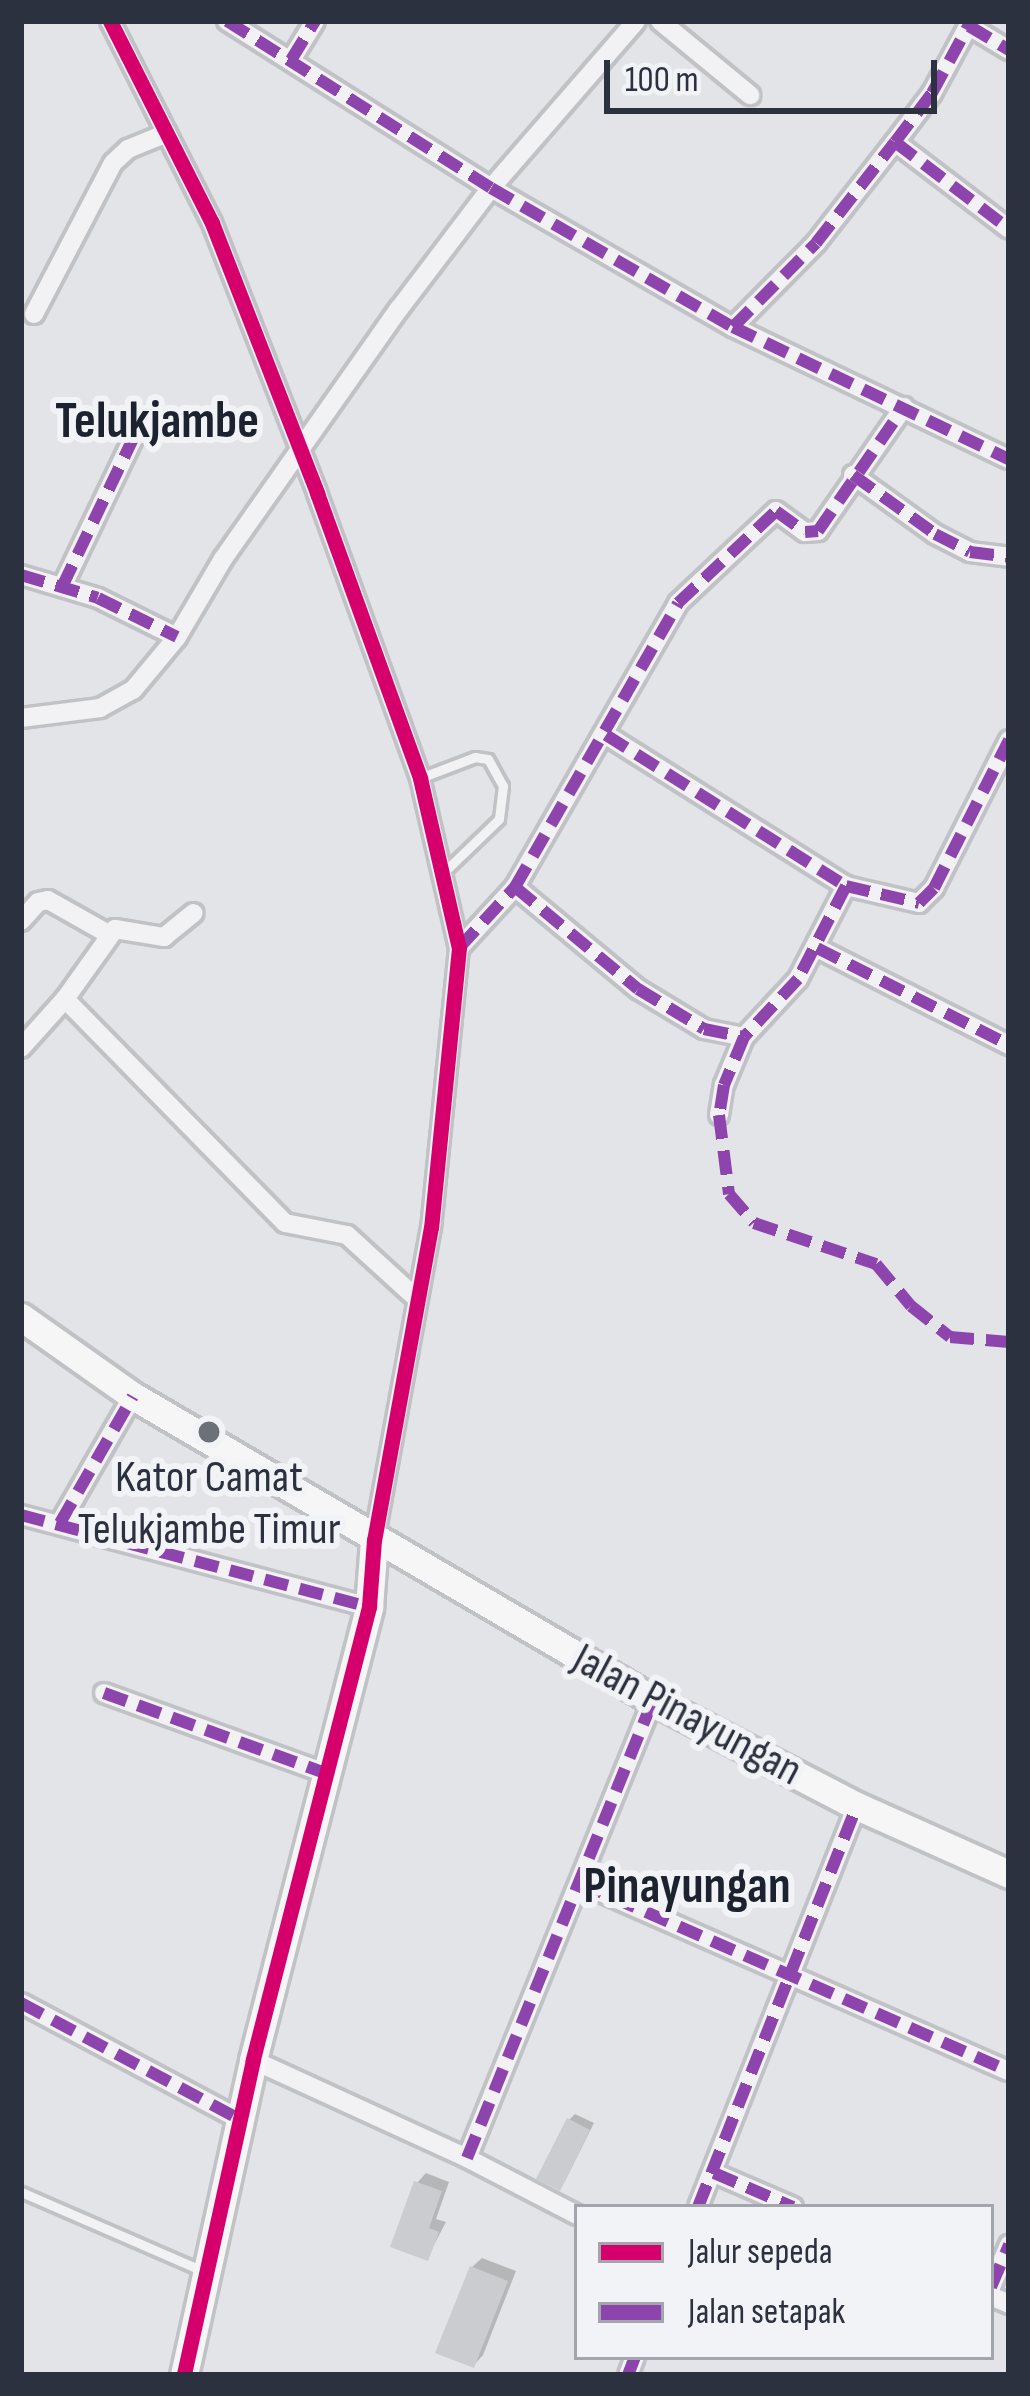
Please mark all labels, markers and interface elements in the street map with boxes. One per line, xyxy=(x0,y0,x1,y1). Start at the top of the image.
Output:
scale bar xyxy=(610,36,943,110)
text: 100 m xyxy=(625,59,699,102)
district label: Telukjambe xyxy=(55,391,259,453)
marker: Kator Camat Telukjambe Timur xyxy=(196,1419,222,1445)
place label: Kator Camat Telukjambe Timur xyxy=(77,1451,341,1557)
street label: Jalan Pinayungan xyxy=(563,1632,811,1798)
district label: Pinayungan xyxy=(583,1856,791,1918)
legend xyxy=(574,2204,994,2360)
text: Jalur sepeda xyxy=(688,2231,833,2274)
text: Jalan setapak xyxy=(688,2291,845,2334)

